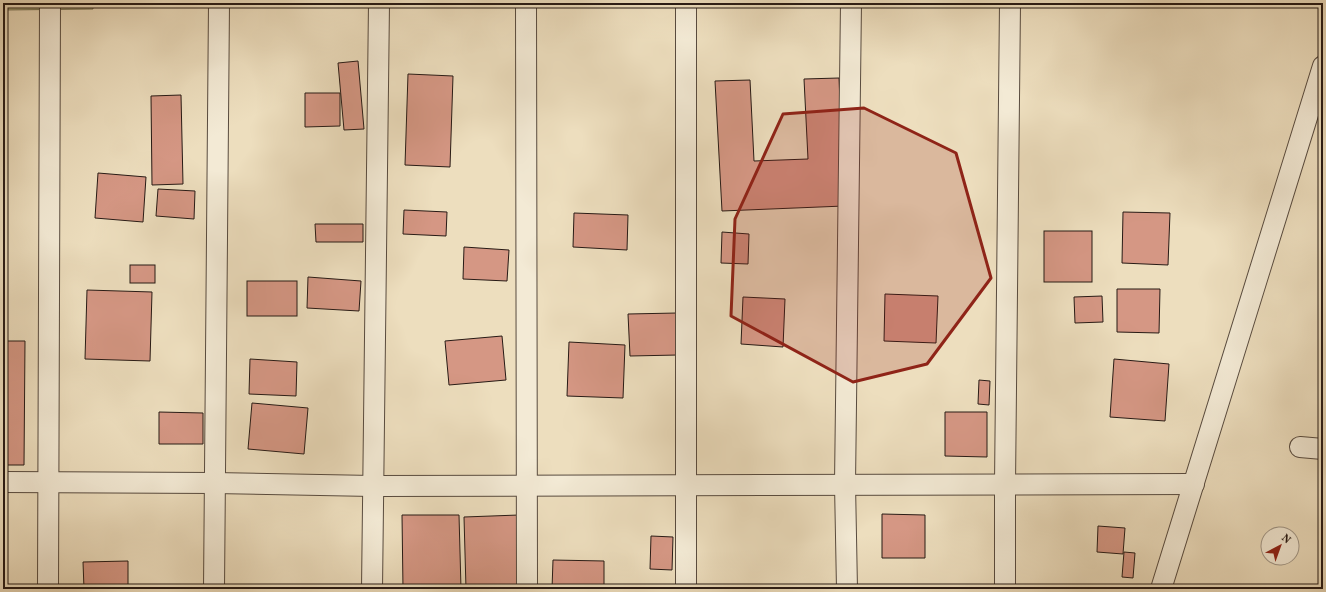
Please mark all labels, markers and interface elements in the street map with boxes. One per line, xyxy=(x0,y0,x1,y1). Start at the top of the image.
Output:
north arrow xyxy=(1260,526,1300,566)
text: N xyxy=(1278,531,1294,548)

